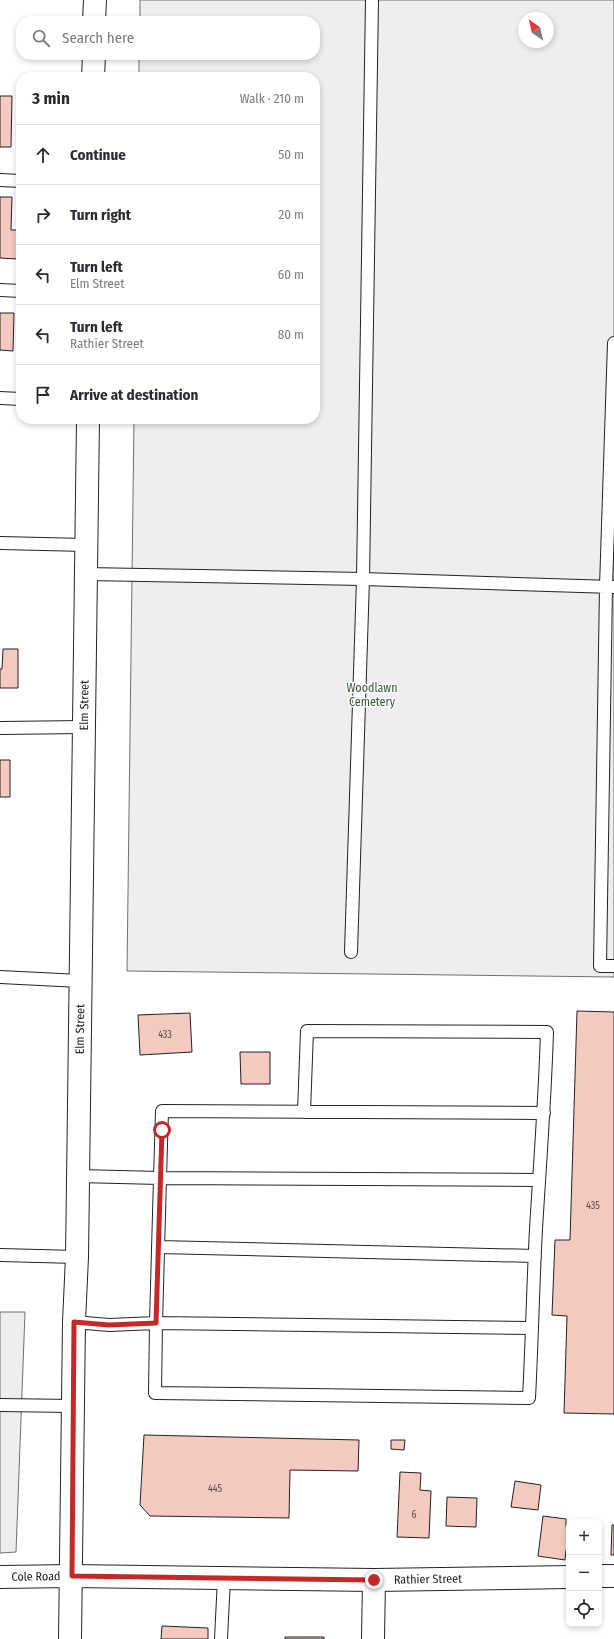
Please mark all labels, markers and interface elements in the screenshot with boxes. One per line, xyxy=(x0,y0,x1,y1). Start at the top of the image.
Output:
north arrow xyxy=(518,12,554,48)
search box xyxy=(16,16,320,60)
icon: search xyxy=(30,27,52,49)
text: Search here xyxy=(62,29,134,47)
text: 3 min xyxy=(32,88,70,109)
text: Walk · 210 m xyxy=(240,91,304,106)
icon: ahead xyxy=(32,144,54,166)
text: Continue xyxy=(70,146,126,164)
text: 50 m xyxy=(278,147,304,162)
icon: right xyxy=(32,204,54,226)
text: Turn right xyxy=(70,206,131,224)
text: 20 m xyxy=(278,207,304,222)
text: Turn left xyxy=(70,258,123,276)
icon: left xyxy=(32,264,54,286)
text: 60 m xyxy=(278,267,304,282)
text: Elm Street xyxy=(70,276,124,291)
text: Turn left xyxy=(70,318,123,336)
icon: left xyxy=(32,324,54,346)
text: 80 m xyxy=(278,327,304,342)
text: Rathier Street xyxy=(70,336,144,351)
icon: arrive xyxy=(32,384,54,406)
text: Arrive at destination xyxy=(70,386,198,404)
street label: Elm Street xyxy=(77,680,92,730)
park label: Woodlawn Cemetery xyxy=(346,681,398,709)
street label: Elm Street xyxy=(73,1004,87,1054)
house number: 433 xyxy=(158,1029,172,1041)
route start xyxy=(153,1121,171,1139)
house number: 435 xyxy=(586,1200,600,1212)
house number: 445 xyxy=(208,1483,222,1495)
house number: 6 xyxy=(412,1509,417,1521)
map controls xyxy=(566,1519,602,1627)
button: + xyxy=(566,1519,602,1555)
button: − xyxy=(566,1555,602,1591)
street label: Cole Road xyxy=(11,1569,61,1584)
route end xyxy=(365,1571,383,1589)
street label: Rathier Street xyxy=(394,1572,462,1587)
button: locate xyxy=(566,1591,602,1627)

